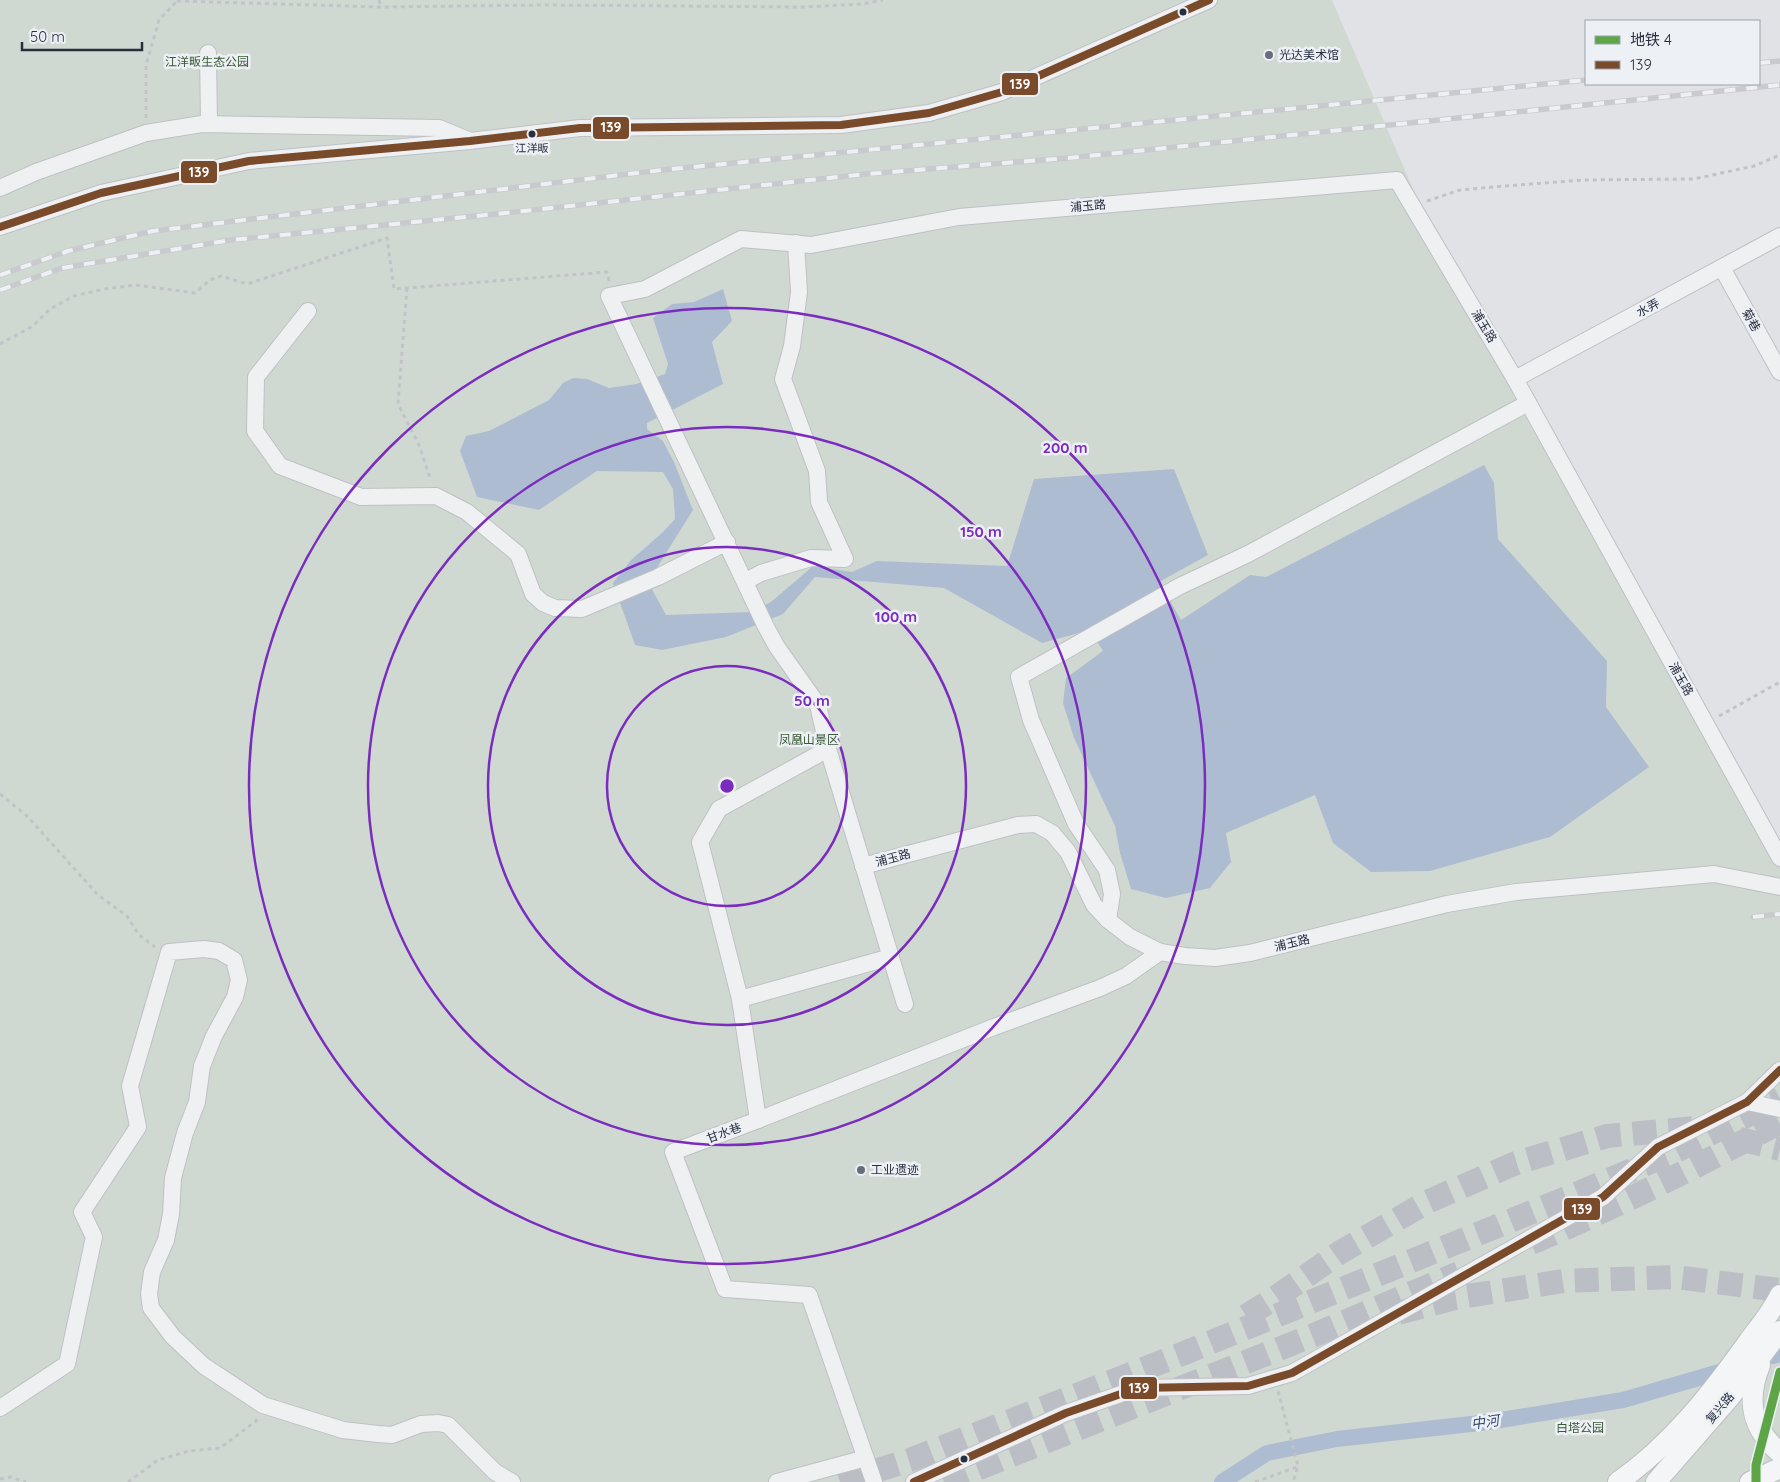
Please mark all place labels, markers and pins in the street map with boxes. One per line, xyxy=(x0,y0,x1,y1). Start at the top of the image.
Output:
unlabelled marker xyxy=(1178,7,1188,17)
place label: 光达美术馆 xyxy=(1279,47,1339,62)
marker: 光达美术馆 xyxy=(1263,49,1275,61)
marker: 江洋畈 xyxy=(527,129,537,139)
place label: 江洋畈 xyxy=(516,141,549,155)
centre of rings xyxy=(718,777,736,795)
place label: 工业遗迹 xyxy=(871,1162,919,1177)
marker: 工业遗迹 xyxy=(855,1164,867,1176)
unlabelled marker xyxy=(959,1454,969,1464)

